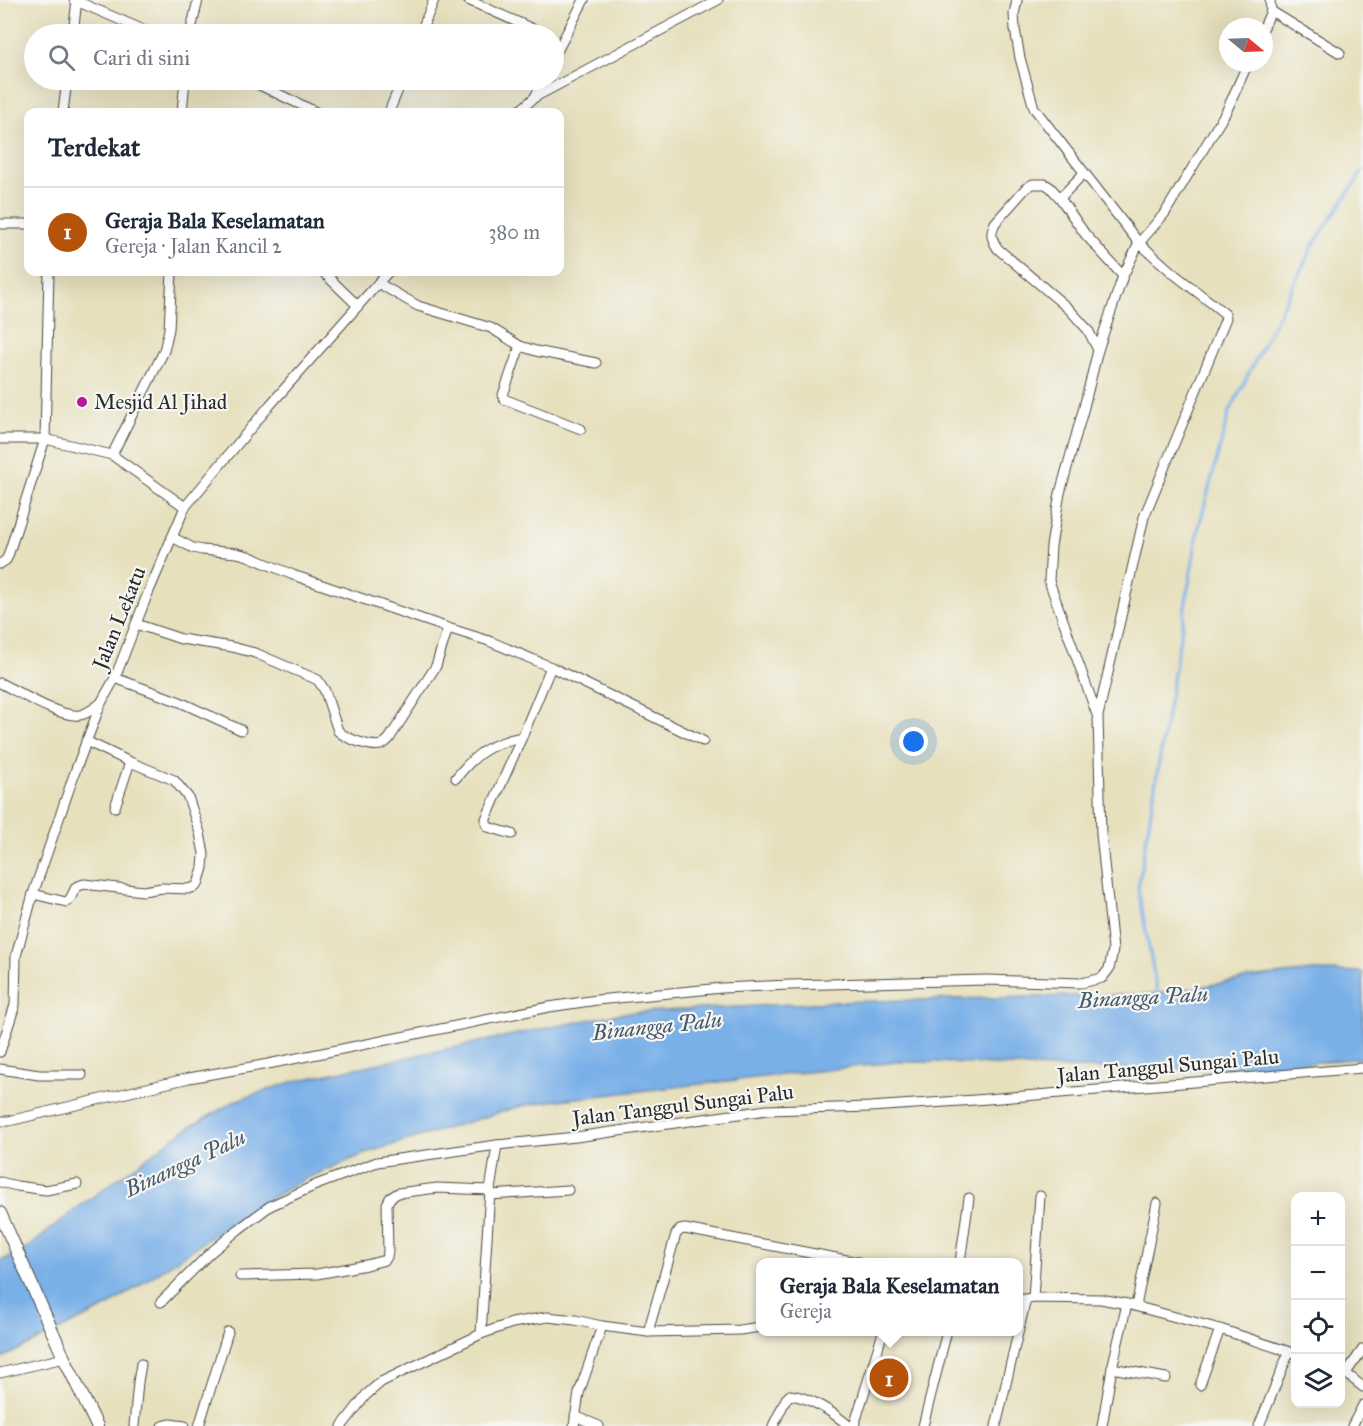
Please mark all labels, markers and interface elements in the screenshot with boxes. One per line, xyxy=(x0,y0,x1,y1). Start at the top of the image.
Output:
north arrow xyxy=(1219,18,1273,72)
search box xyxy=(24,24,564,90)
icon: search xyxy=(45,41,78,74)
text: Cari di sini xyxy=(93,44,190,71)
text: Terdekat xyxy=(48,131,140,163)
text: Geraja Bala Keselamatan xyxy=(105,207,325,234)
text: 1 xyxy=(64,220,71,244)
text: 380 m xyxy=(489,220,540,244)
text: Gereja · Jalan Kancil 2 xyxy=(105,234,282,258)
place label: Mesjid Al Jihad xyxy=(94,389,228,415)
marker: Mesjid Al Jihad xyxy=(75,395,89,409)
street label: Jalan Lekatu xyxy=(86,563,151,675)
your location xyxy=(899,727,928,756)
water label: Binangga Palu xyxy=(1076,980,1209,1014)
water label: Binangga Palu xyxy=(590,1006,723,1046)
street label: Jalan Tanggul Sungai Palu xyxy=(1054,1043,1280,1089)
street label: Jalan Tanggul Sungai Palu xyxy=(569,1079,795,1132)
water label: Binangga Palu xyxy=(119,1123,250,1203)
map controls xyxy=(1291,1192,1345,1408)
button: + xyxy=(1291,1192,1345,1246)
button: − xyxy=(1291,1246,1345,1300)
popup xyxy=(756,1258,1023,1336)
text: Geraja Bala Keselamatan xyxy=(780,1272,999,1299)
text: Gereja xyxy=(780,1299,832,1323)
button: locate xyxy=(1291,1300,1345,1354)
button: layers xyxy=(1291,1354,1345,1408)
pin: 1 xyxy=(870,1356,908,1400)

